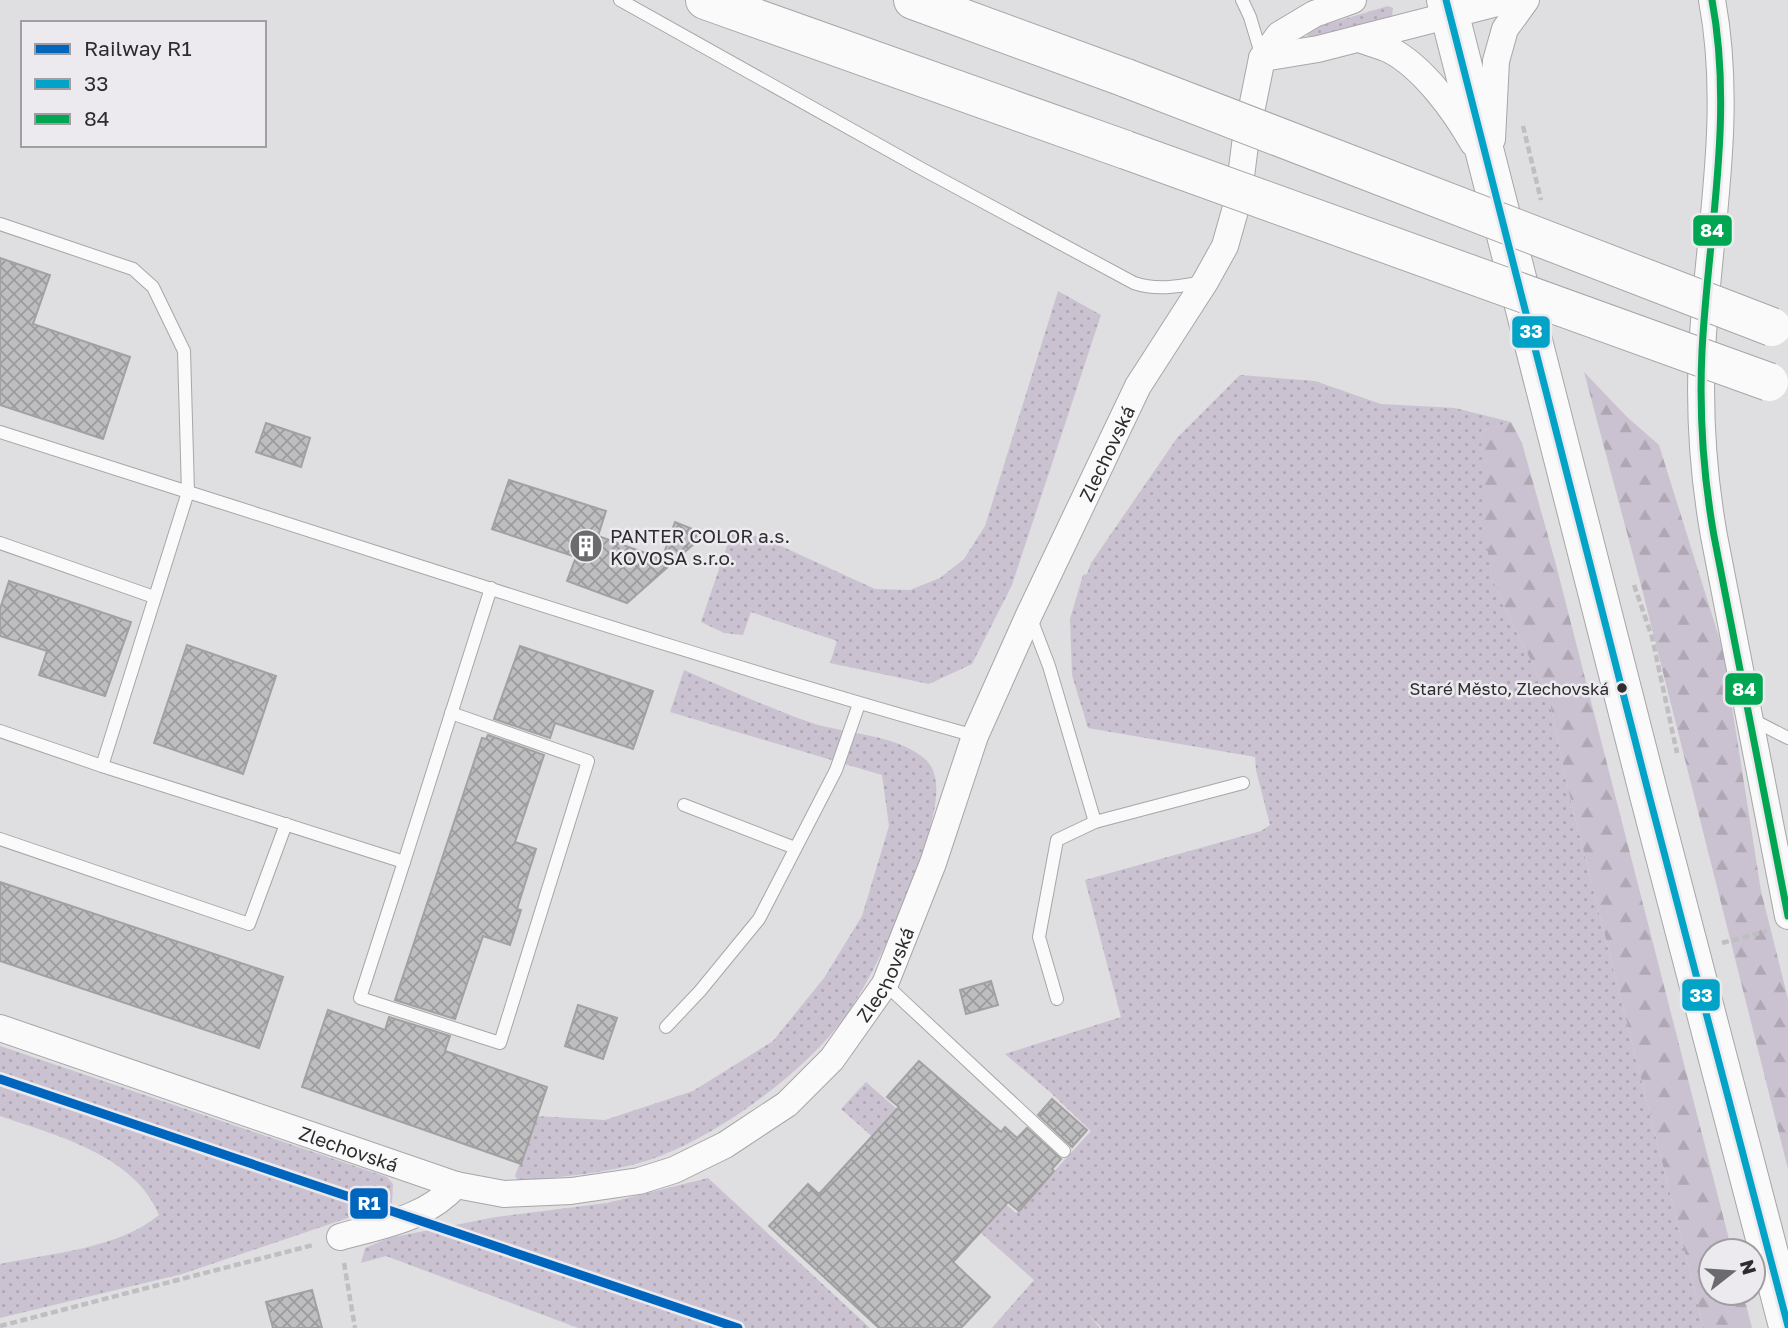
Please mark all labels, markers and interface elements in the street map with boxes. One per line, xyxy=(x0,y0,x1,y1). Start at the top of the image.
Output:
legend xyxy=(21,21,266,147)
text: Railway R1 xyxy=(84,35,192,61)
text: 33 xyxy=(84,70,109,96)
text: 84 xyxy=(84,105,110,131)
line badge: 84 xyxy=(1692,214,1733,247)
text: 84 xyxy=(1700,218,1724,241)
line badge: 33 xyxy=(1511,315,1551,349)
text: 33 xyxy=(1519,319,1543,342)
street label: Zlechovská xyxy=(1073,401,1139,505)
place label: PANTER COLOR a.s. KOVOSA s.r.o. xyxy=(610,524,790,569)
building icon: PANTER COLOR a.s. KOVOSA s.r.o. xyxy=(567,527,605,565)
line badge: 84 xyxy=(1724,672,1764,706)
text: 84 xyxy=(1732,677,1756,700)
place label: Staré Město, Zlechovská xyxy=(1410,678,1609,699)
marker: Staré Město, Zlechovská xyxy=(1615,681,1629,695)
street label: Zlechovská xyxy=(851,924,918,1026)
line badge: 33 xyxy=(1681,978,1721,1012)
text: 33 xyxy=(1689,983,1713,1006)
street label: Zlechovská xyxy=(296,1120,402,1176)
line badge: R1 xyxy=(349,1187,389,1220)
text: R1 xyxy=(358,1191,381,1214)
north arrow xyxy=(1697,1237,1767,1307)
text: N xyxy=(1736,1257,1762,1277)

